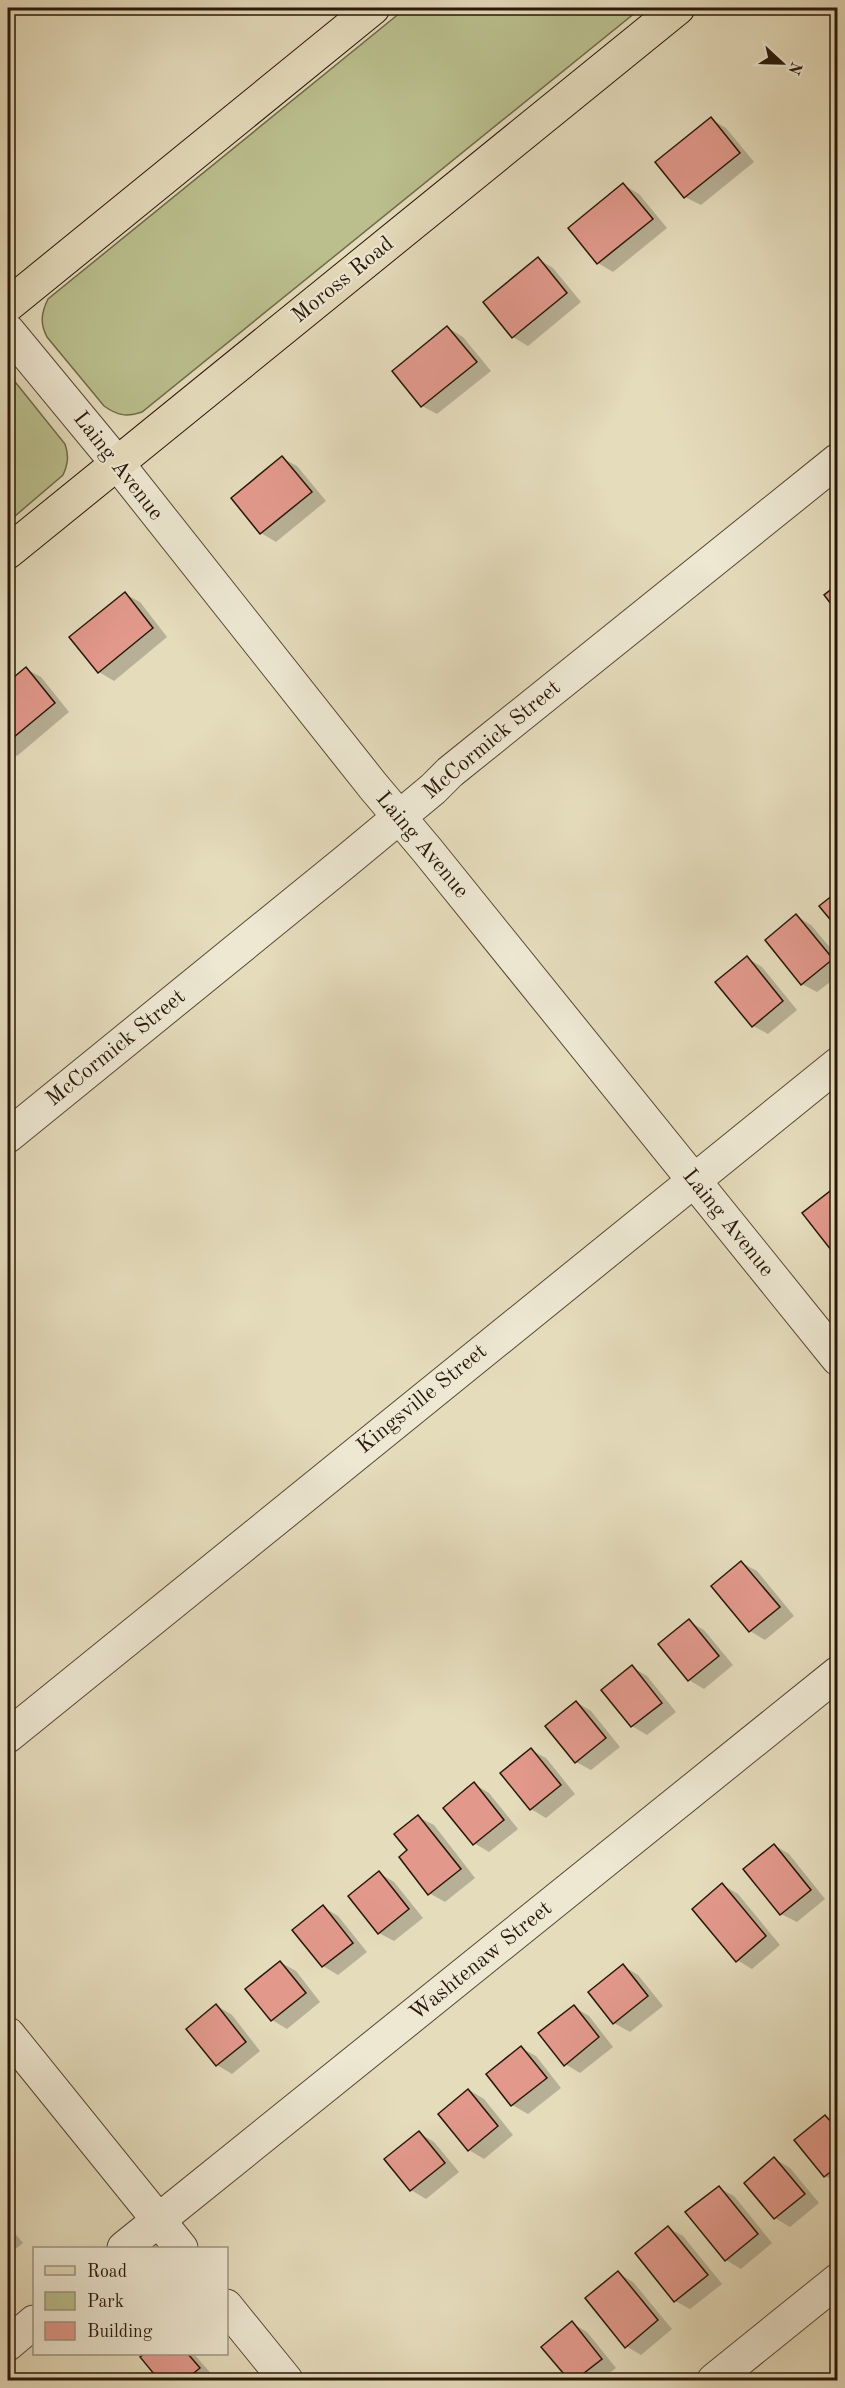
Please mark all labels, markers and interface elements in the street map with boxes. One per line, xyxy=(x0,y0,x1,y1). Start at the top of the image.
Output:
north arrow xyxy=(752,33,812,93)
text: N xyxy=(784,59,804,77)
street label: Moross Road xyxy=(288,233,398,327)
street label: Laing Avenue xyxy=(69,407,167,525)
street label: McCormick Street xyxy=(419,676,565,804)
street label: Laing Avenue xyxy=(371,788,473,902)
street label: McCormick Street xyxy=(42,985,190,1111)
street label: Laing Avenue xyxy=(678,1165,778,1281)
street label: Kingsville Street xyxy=(353,1340,491,1458)
street label: Washtenaw Street xyxy=(406,1897,556,2025)
legend xyxy=(33,2247,228,2355)
text: Road xyxy=(87,2263,127,2281)
text: Park xyxy=(87,2293,124,2311)
text: Building xyxy=(87,2323,153,2341)

